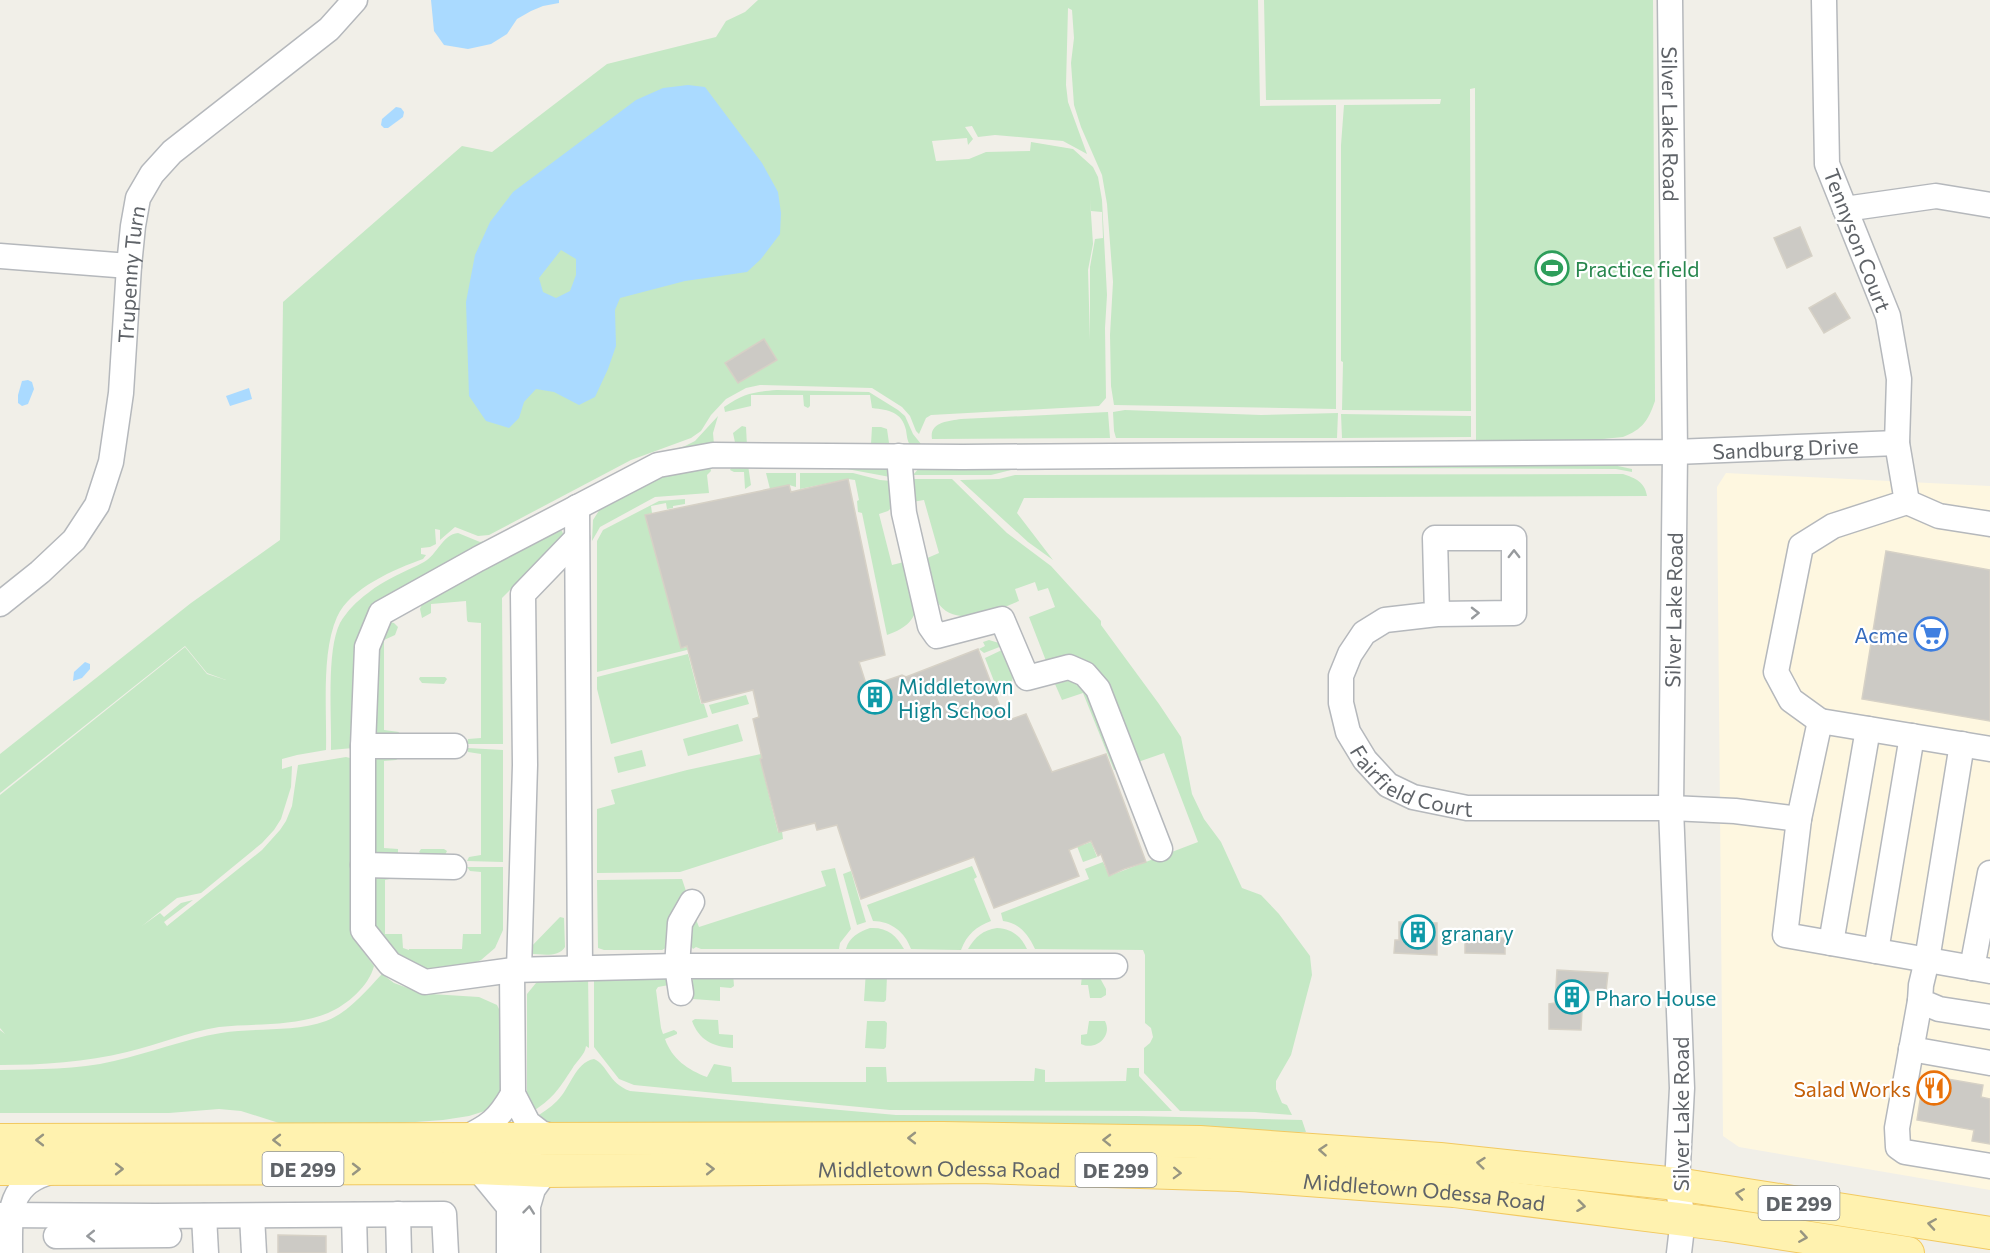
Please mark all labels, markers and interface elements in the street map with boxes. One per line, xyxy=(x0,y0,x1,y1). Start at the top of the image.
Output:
street label: Silver Lake Road xyxy=(1658,46,1685,202)
street label: Tennyson Court xyxy=(1819,165,1897,315)
street label: Trupenny Turn xyxy=(112,203,149,344)
sports icon: Practice field xyxy=(1534,250,1570,286)
place label: Practice field xyxy=(1575,256,1699,281)
street label: Sandburg Drive xyxy=(1712,432,1859,463)
street label: Silver Lake Road xyxy=(1659,532,1687,688)
one-way arrow xyxy=(1508,550,1520,559)
one-way arrow xyxy=(1471,607,1480,619)
supermarket icon: Acme xyxy=(1913,616,1949,652)
place label: Acme xyxy=(1854,622,1908,647)
place label: Middletown High School xyxy=(898,673,1014,722)
building icon: Middletown High School xyxy=(857,679,893,715)
street label: Fairfield Court xyxy=(1346,740,1473,821)
building icon: granary xyxy=(1400,914,1436,950)
place label: granary xyxy=(1441,920,1514,945)
building icon: Pharo House xyxy=(1554,979,1590,1015)
place label: Pharo House xyxy=(1595,985,1716,1010)
street label: Silver Lake Road xyxy=(1668,1037,1693,1192)
restaurant icon: Salad Works xyxy=(1916,1070,1952,1106)
place label: Salad Works xyxy=(1793,1076,1911,1101)
one-way arrow xyxy=(907,1132,916,1144)
one-way arrow xyxy=(1102,1133,1111,1146)
one-way arrow xyxy=(36,1134,45,1146)
one-way arrow xyxy=(273,1134,282,1146)
one-way arrow xyxy=(1318,1143,1327,1156)
road number: DE 299 xyxy=(262,1152,344,1186)
road number: DE 299 xyxy=(1076,1153,1156,1187)
street label: Middletown Odessa Road xyxy=(817,1154,1061,1182)
one-way arrow xyxy=(1477,1157,1486,1170)
one-way arrow xyxy=(705,1162,714,1175)
one-way arrow xyxy=(115,1163,124,1175)
one-way arrow xyxy=(352,1163,361,1175)
one-way arrow xyxy=(1173,1166,1182,1179)
street label: Middletown Odessa Road xyxy=(1302,1167,1547,1215)
road number: DE 299 xyxy=(1758,1186,1840,1220)
one-way arrow xyxy=(1735,1188,1744,1200)
one-way arrow xyxy=(1576,1200,1585,1212)
one-way arrow xyxy=(522,1205,535,1214)
one-way arrow xyxy=(1928,1218,1938,1231)
one-way arrow xyxy=(87,1230,96,1242)
one-way arrow xyxy=(1798,1230,1807,1242)

